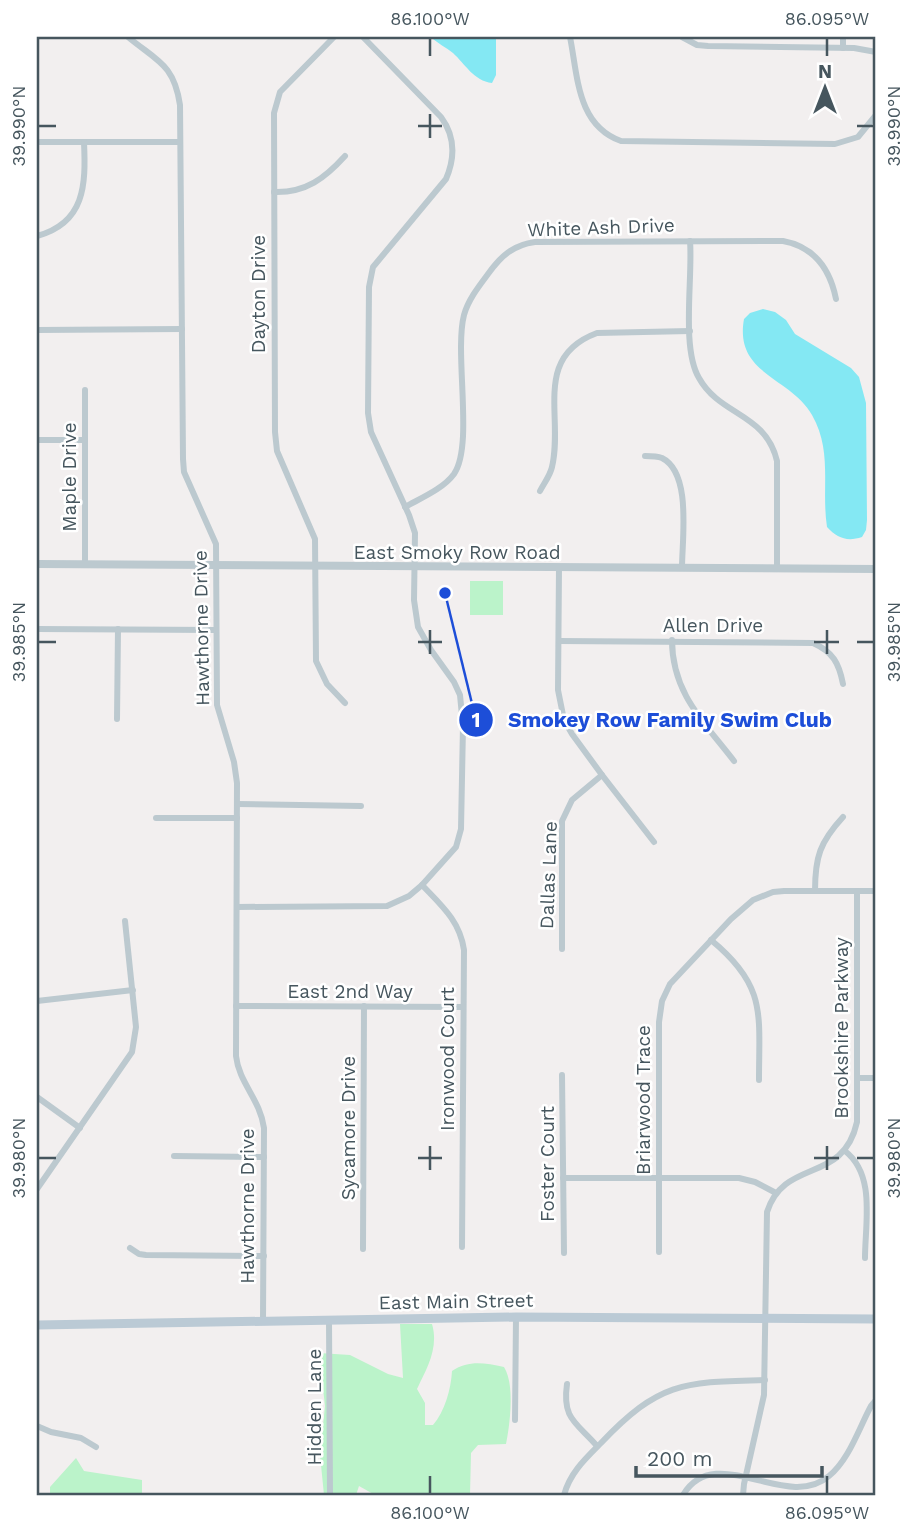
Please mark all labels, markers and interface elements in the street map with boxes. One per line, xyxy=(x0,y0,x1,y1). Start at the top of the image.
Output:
text: 86.100°W xyxy=(390,8,470,29)
text: 86.095°W xyxy=(785,8,869,29)
north arrow xyxy=(790,52,860,122)
text: N xyxy=(818,60,832,83)
text: 39.990°N xyxy=(8,85,29,167)
text: 39.990°N xyxy=(883,85,904,167)
street label: White Ash Drive xyxy=(527,213,675,242)
street label: Dayton Drive xyxy=(247,235,270,353)
street label: Maple Drive xyxy=(58,422,81,532)
street label: East Smoky Row Road xyxy=(353,541,561,564)
street label: Hawthorne Drive xyxy=(189,550,214,706)
text: 39.985°N xyxy=(8,602,29,682)
text: 39.985°N xyxy=(883,602,904,682)
street label: Allen Drive xyxy=(663,614,763,637)
callout: Smokey Row Family Swim Club xyxy=(459,699,847,741)
text: 1 xyxy=(471,707,481,732)
text: Smokey Row Family Swim Club xyxy=(508,707,832,732)
street label: Dallas Lane xyxy=(535,821,562,929)
street label: Brookshire Parkway xyxy=(830,937,853,1119)
street label: East 2nd Way xyxy=(287,980,413,1003)
street label: Ironwood Court xyxy=(436,987,459,1131)
street label: Briarwood Trace xyxy=(632,1025,655,1175)
street label: Sycamore Drive xyxy=(337,1056,360,1200)
street label: Foster Court xyxy=(536,1106,559,1222)
text: 39.980°N xyxy=(8,1117,29,1199)
text: 39.980°N xyxy=(883,1117,904,1199)
street label: Hawthorne Drive xyxy=(236,1128,259,1284)
street label: East Main Street xyxy=(378,1289,534,1314)
street label: Hidden Lane xyxy=(303,1349,326,1465)
scale bar xyxy=(636,1434,822,1478)
text: 200 m xyxy=(647,1446,713,1471)
text: 86.100°W xyxy=(390,1502,470,1523)
text: 86.095°W xyxy=(785,1502,869,1523)

